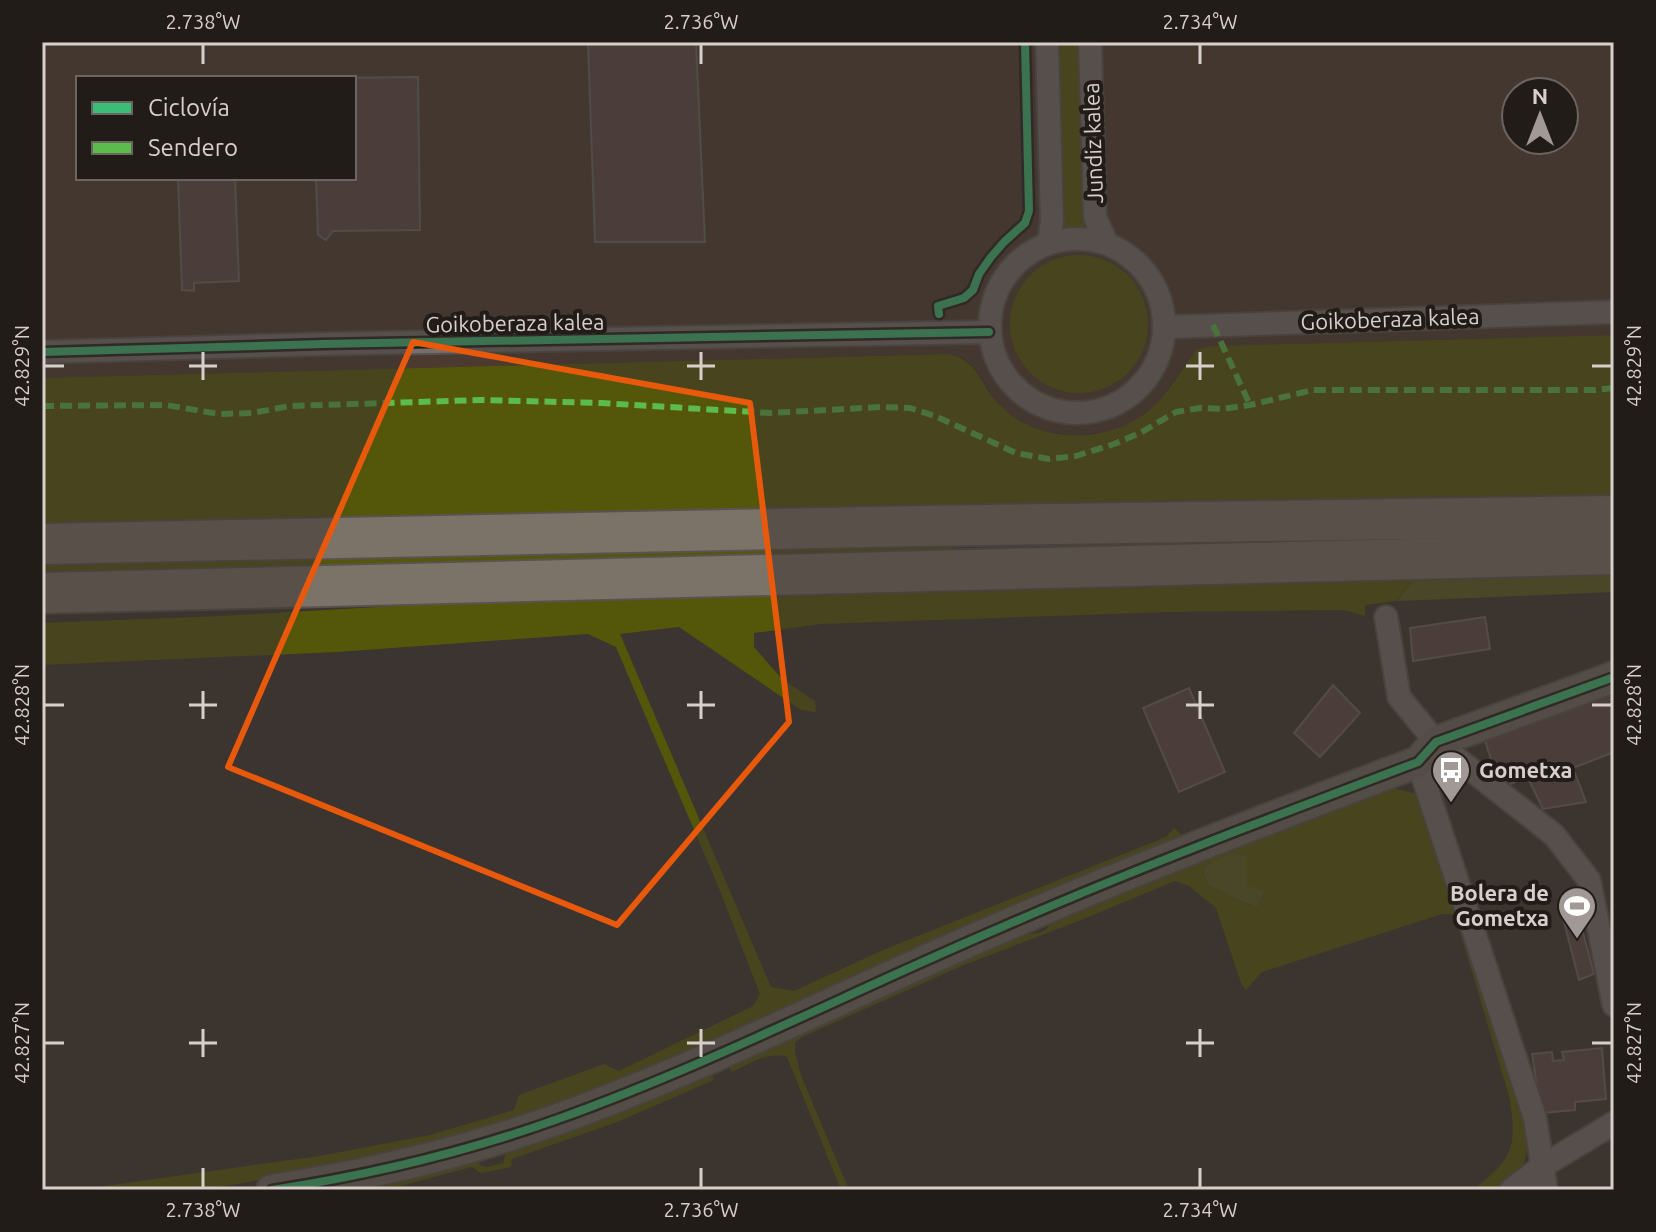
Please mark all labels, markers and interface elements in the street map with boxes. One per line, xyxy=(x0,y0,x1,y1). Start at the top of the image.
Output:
text: 2.738°W xyxy=(166,10,240,33)
text: 2.736°W xyxy=(664,10,738,33)
text: 2.734°W xyxy=(1163,10,1237,33)
legend xyxy=(76,76,356,180)
north arrow xyxy=(1500,76,1580,156)
street label: Jundiz kalea xyxy=(1078,82,1107,204)
text: N xyxy=(1532,83,1548,108)
text: Ciclovía xyxy=(148,94,230,121)
text: Sendero xyxy=(148,134,238,161)
street label: Goikoberaza kalea xyxy=(1300,303,1480,334)
street label: Goikoberaza kalea xyxy=(425,308,605,337)
text: 42.829°N xyxy=(10,325,33,407)
text: 42.829°N xyxy=(1622,325,1645,407)
text: 42.828°N xyxy=(10,664,33,746)
text: 42.828°N xyxy=(1622,664,1645,746)
bus stop icon: Gometxa xyxy=(1430,749,1472,804)
place label: Gometxa xyxy=(1479,757,1572,782)
place label: Bolera de Gometxa xyxy=(1450,880,1549,930)
sports icon: Bolera de Gometxa xyxy=(1556,885,1598,940)
text: 42.827°N xyxy=(10,1002,33,1084)
text: 42.827°N xyxy=(1622,1002,1645,1084)
text: 2.738°W xyxy=(166,1198,240,1221)
text: 2.736°W xyxy=(664,1198,738,1221)
text: 2.734°W xyxy=(1163,1198,1237,1221)

